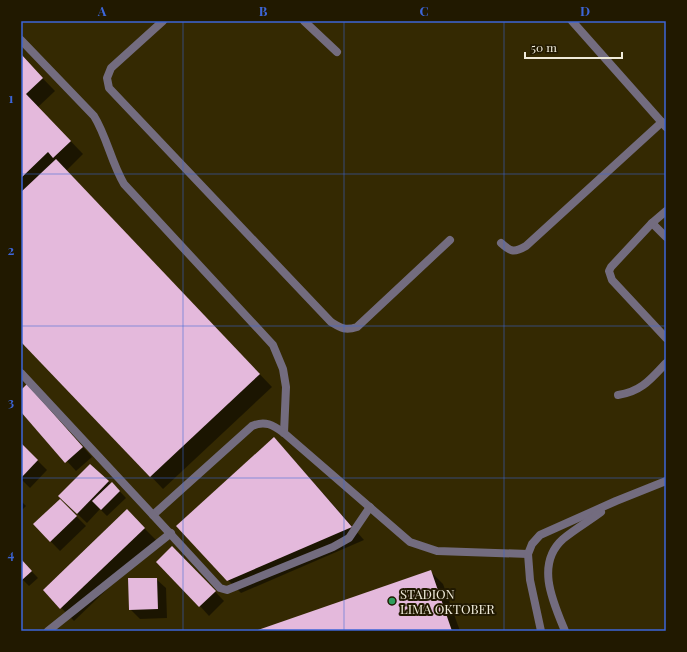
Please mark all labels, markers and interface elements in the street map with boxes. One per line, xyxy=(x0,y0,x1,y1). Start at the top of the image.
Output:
text: A xyxy=(97,2,107,19)
text: B xyxy=(259,2,268,19)
text: C xyxy=(419,2,429,19)
text: D xyxy=(580,2,590,19)
scale bar xyxy=(525,34,622,60)
text: 50 m xyxy=(531,39,557,55)
text: 1 xyxy=(9,89,14,106)
text: 2 xyxy=(8,241,15,258)
text: 3 xyxy=(8,393,14,410)
text: 4 xyxy=(8,545,15,562)
place label: STADION LIMA OKTOBER xyxy=(400,585,495,617)
marker: STADION LIMA OKTOBER xyxy=(387,596,397,606)

